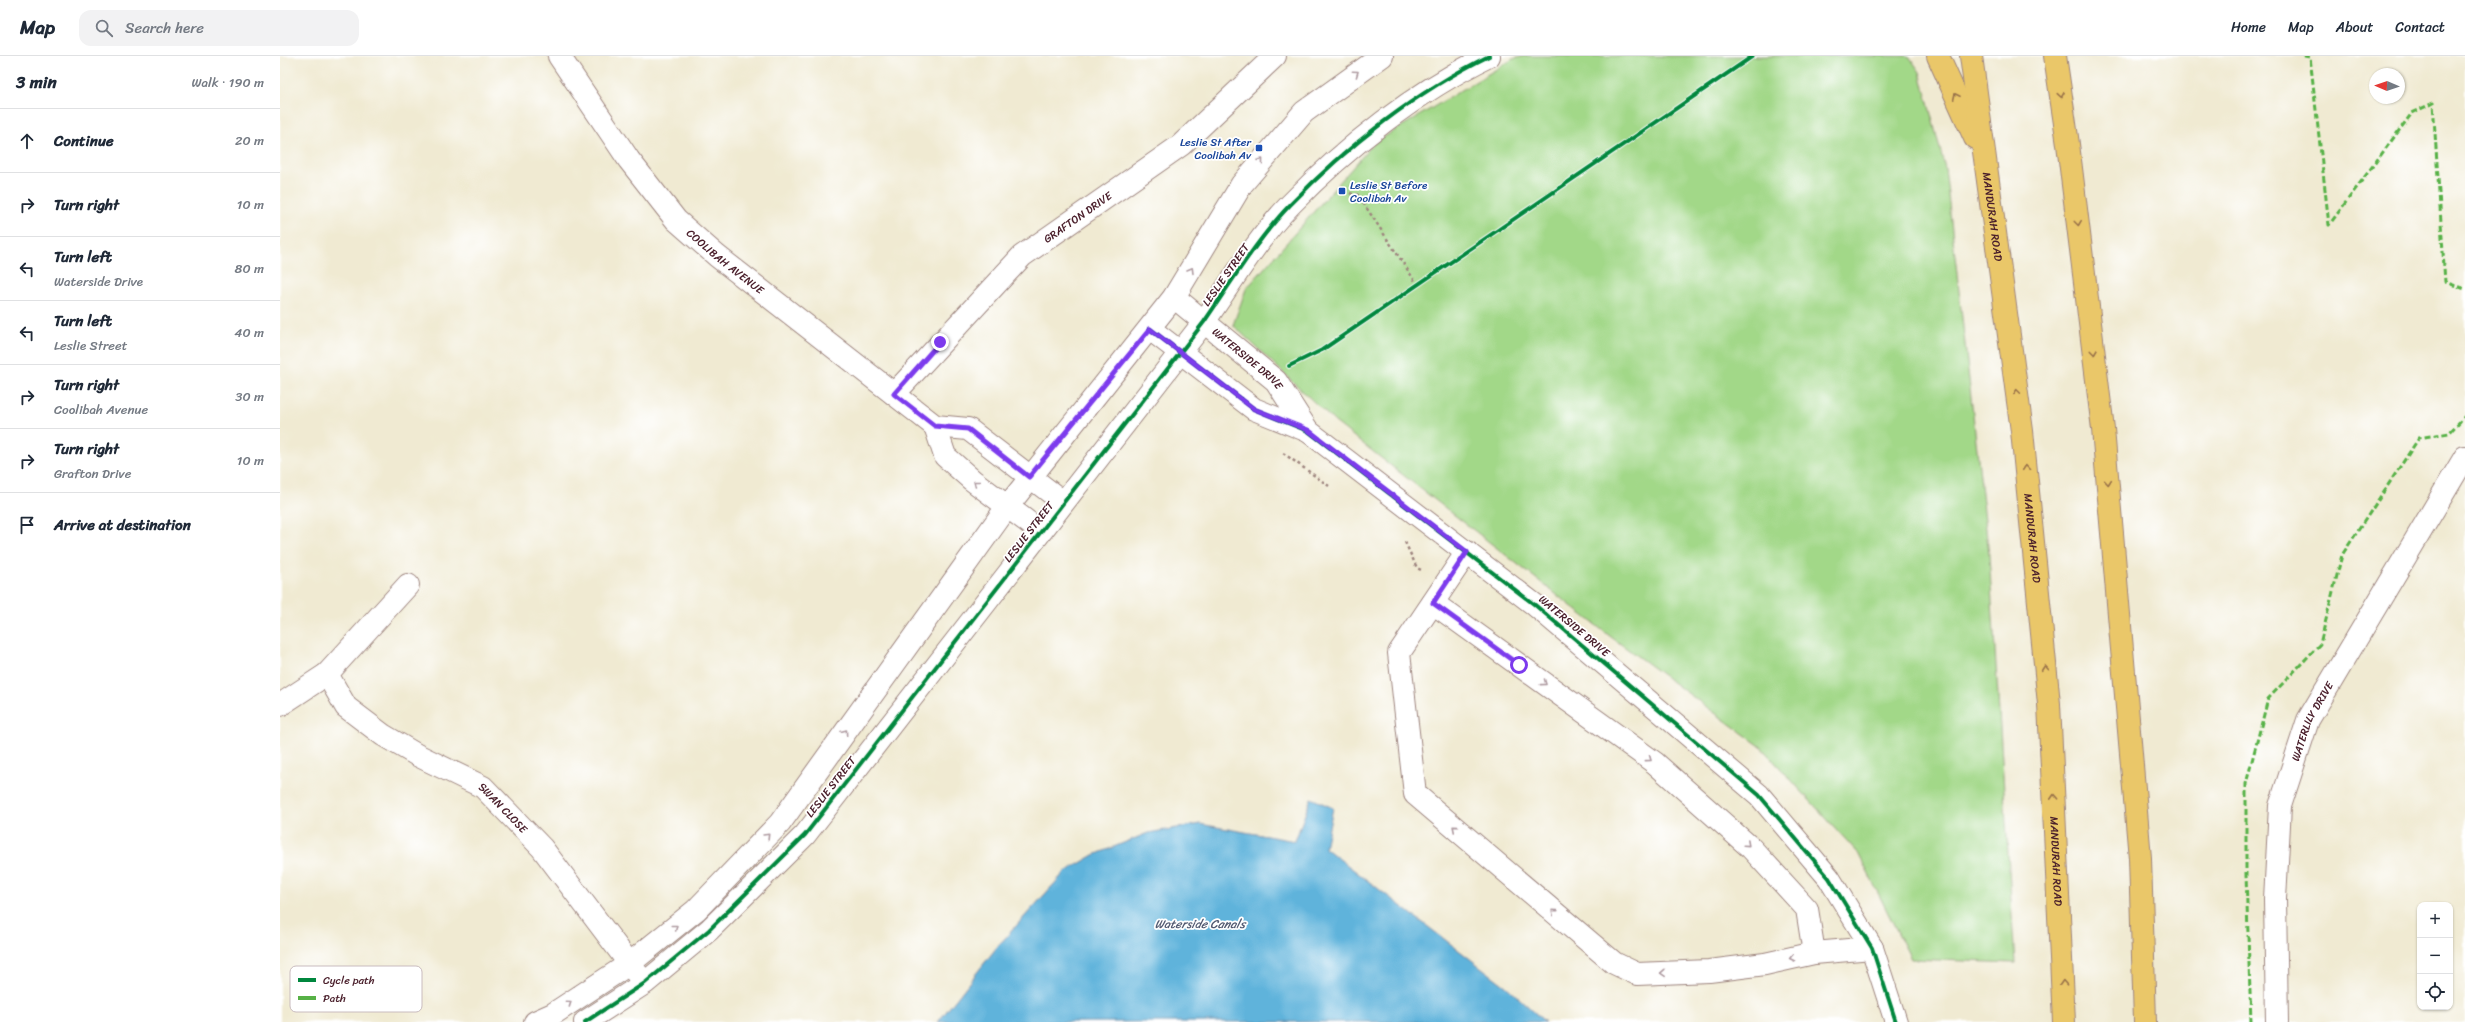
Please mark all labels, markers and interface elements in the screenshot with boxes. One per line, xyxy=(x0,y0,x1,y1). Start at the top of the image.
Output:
search box xyxy=(79,10,359,46)
text: Map xyxy=(20,11,55,44)
text: Search here xyxy=(125,15,204,41)
text: Home xyxy=(2231,15,2266,40)
text: Map xyxy=(2288,15,2314,40)
text: About xyxy=(2336,15,2373,40)
text: Contact xyxy=(2395,15,2445,40)
icon: search xyxy=(93,17,115,39)
text: 3 min xyxy=(16,67,57,97)
north arrow xyxy=(2369,68,2405,104)
one-way arrow xyxy=(1352,70,1359,78)
text: Walk · 190 m xyxy=(191,71,264,94)
one-way arrow xyxy=(2056,91,2065,98)
one-way arrow xyxy=(1953,93,1961,100)
text: Continue xyxy=(54,128,114,154)
text: 20 m xyxy=(235,129,264,152)
icon: ahead xyxy=(16,130,38,152)
place label: Leslie St After Coolibah Av xyxy=(1180,133,1252,165)
marker: Leslie St After Coolibah Av xyxy=(1254,143,1264,153)
one-way arrow xyxy=(1256,158,1263,165)
street label: MANDURAH ROAD xyxy=(1977,171,2008,263)
place label: Leslie St Before Coolibah Av xyxy=(1350,176,1428,208)
street label: GRAFTON DRIVE xyxy=(1039,186,1117,248)
marker: Leslie St Before Coolibah Av xyxy=(1337,186,1347,196)
text: Turn right xyxy=(54,192,119,218)
text: 10 m xyxy=(237,193,264,216)
icon: right xyxy=(16,194,38,216)
one-way arrow xyxy=(2073,220,2082,226)
street label: COOLIBAH AVENUE xyxy=(682,224,769,299)
street label: LESLIE STREET xyxy=(1197,239,1255,310)
text: Turn left xyxy=(54,244,112,270)
text: 80 m xyxy=(235,257,264,280)
icon: left xyxy=(16,258,38,280)
one-way arrow xyxy=(1186,267,1193,274)
text: Waterside Drive xyxy=(54,270,143,293)
text: Turn left xyxy=(54,308,112,334)
text: 40 m xyxy=(234,321,264,344)
icon: left xyxy=(16,322,38,344)
street label: WATERSIDE DRIVE xyxy=(1208,323,1289,394)
route end xyxy=(931,333,949,351)
text: Leslie Street xyxy=(54,334,127,357)
one-way arrow xyxy=(2089,349,2098,355)
text: Turn right xyxy=(54,372,119,398)
text: 30 m xyxy=(235,385,264,408)
icon: right xyxy=(16,386,38,408)
one-way arrow xyxy=(2013,389,2022,395)
text: Coolibah Avenue xyxy=(54,398,148,421)
text: Turn right xyxy=(54,436,119,462)
text: 10 m xyxy=(237,449,264,472)
icon: right xyxy=(16,450,38,472)
text: Grafton Drive xyxy=(54,462,131,485)
one-way arrow xyxy=(2022,465,2031,472)
one-way arrow xyxy=(2103,479,2112,485)
one-way arrow xyxy=(974,481,981,488)
street label: MANDURAH ROAD xyxy=(2019,492,2046,584)
street label: LESLIE STREET xyxy=(999,497,1060,567)
text: Arrive at destination xyxy=(54,512,191,538)
icon: arrive xyxy=(16,514,38,536)
street label: WATERSIDE DRIVE xyxy=(1534,590,1615,662)
route start xyxy=(1510,656,1528,674)
one-way arrow xyxy=(2041,665,2050,671)
street label: WATERLILY DRIVE xyxy=(2286,677,2339,764)
one-way arrow xyxy=(1540,678,1547,686)
one-way arrow xyxy=(840,729,847,736)
street label: LESLIE STREET xyxy=(801,752,862,822)
one-way arrow xyxy=(1645,754,1652,761)
street label: SWAN CLOSE xyxy=(476,777,533,838)
one-way arrow xyxy=(2049,794,2058,800)
street label: MANDURAH ROAD xyxy=(2045,816,2068,907)
one-way arrow xyxy=(1452,826,1460,833)
one-way arrow xyxy=(762,833,770,841)
one-way arrow xyxy=(1743,840,1750,847)
map controls xyxy=(2417,902,2453,1010)
button: + xyxy=(2417,902,2453,938)
one-way arrow xyxy=(1551,910,1559,917)
water label: Waterside Canals xyxy=(1155,913,1247,935)
one-way arrow xyxy=(670,924,677,931)
button: − xyxy=(2417,938,2453,974)
one-way arrow xyxy=(1788,953,1795,961)
legend xyxy=(290,966,422,1012)
one-way arrow xyxy=(1660,969,1666,977)
text: Cycle path xyxy=(323,971,375,990)
button: locate xyxy=(2417,974,2453,1010)
one-way arrow xyxy=(2059,980,2068,986)
text: Path xyxy=(323,989,346,1008)
one-way arrow xyxy=(565,1001,572,1008)

